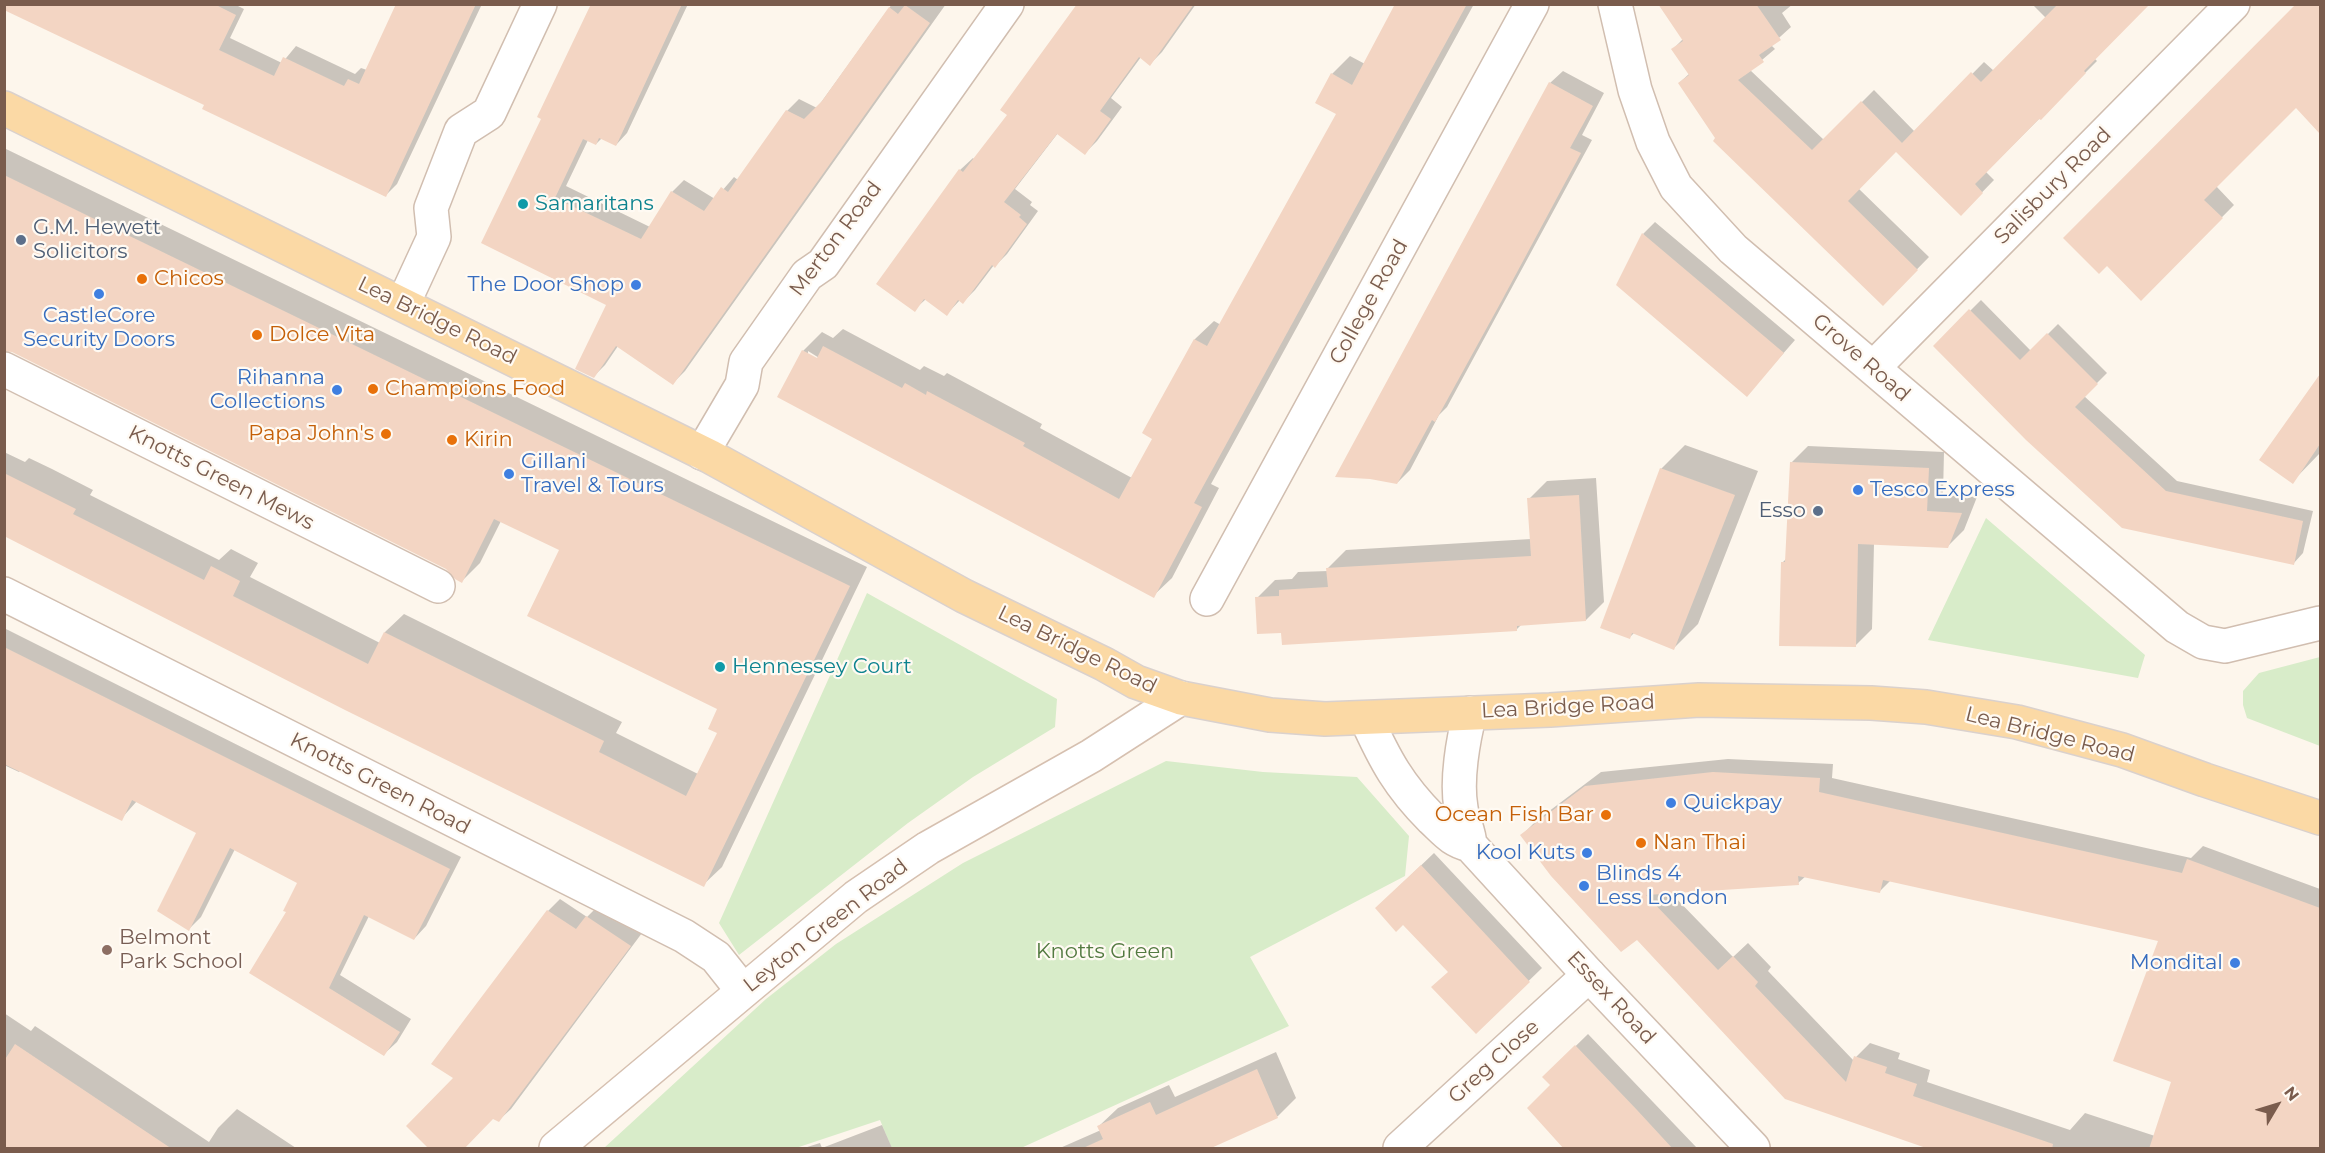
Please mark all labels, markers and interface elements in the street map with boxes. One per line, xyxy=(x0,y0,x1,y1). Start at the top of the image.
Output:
street label: Salisbury Road xyxy=(1989,122,2117,250)
street label: Merton Road xyxy=(785,177,887,301)
place label: Samaritans xyxy=(535,191,654,217)
marker: Samaritans xyxy=(516,197,530,211)
place label: G.M. Hewett Solicitors xyxy=(33,215,161,265)
marker: G.M. Hewett Solicitors xyxy=(14,233,28,247)
street label: College Road xyxy=(1324,235,1414,369)
place label: Chicos xyxy=(154,266,224,292)
marker: Chicos xyxy=(135,272,149,286)
street label: Lea Bridge Road xyxy=(353,272,521,370)
place label: The Door Shop xyxy=(467,272,624,298)
marker: The Door Shop xyxy=(629,278,643,292)
marker: CastleCore Security Doors xyxy=(92,287,106,301)
place label: CastleCore Security Doors xyxy=(23,303,175,353)
street label: Grove Road xyxy=(1807,309,1915,407)
place label: Dolce Vita xyxy=(269,322,375,348)
marker: Dolce Vita xyxy=(250,328,264,342)
place label: Rihanna Collections xyxy=(210,365,325,415)
place label: Champions Food xyxy=(385,376,565,402)
marker: Champions Food xyxy=(366,382,380,396)
marker: Rihanna Collections xyxy=(330,383,344,397)
street label: Knotts Green Mews xyxy=(124,420,318,536)
place label: Papa John's xyxy=(248,421,374,447)
marker: Papa John's xyxy=(379,427,393,441)
place label: Kirin xyxy=(464,427,513,453)
marker: Kirin xyxy=(445,433,459,447)
place label: Gillani Travel & Tours xyxy=(521,449,664,499)
marker: Gillani Travel & Tours xyxy=(502,467,516,481)
place label: Tesco Express xyxy=(1870,477,2015,503)
marker: Tesco Express xyxy=(1851,483,1865,497)
place label: Esso xyxy=(1758,498,1806,524)
marker: Esso xyxy=(1811,504,1825,518)
street label: Lea Bridge Road xyxy=(993,601,1161,699)
place label: Hennessey Court xyxy=(732,654,912,680)
marker: Hennessey Court xyxy=(713,660,727,674)
street label: Lea Bridge Road xyxy=(1480,690,1656,724)
street label: Lea Bridge Road xyxy=(1963,702,2137,768)
street label: Knotts Green Road xyxy=(286,728,474,840)
place label: Quickpay xyxy=(1683,790,1782,816)
marker: Quickpay xyxy=(1664,796,1678,810)
place label: Ocean Fish Bar xyxy=(1435,802,1594,828)
marker: Ocean Fish Bar xyxy=(1599,808,1613,822)
place label: Nan Thai xyxy=(1653,830,1746,856)
marker: Nan Thai xyxy=(1634,836,1648,850)
place label: Kool Kuts xyxy=(1476,840,1575,866)
marker: Kool Kuts xyxy=(1580,846,1594,860)
street label: Leyton Green Road xyxy=(739,854,913,998)
place label: Blinds 4 Less London xyxy=(1596,861,1728,911)
marker: Blinds 4 Less London xyxy=(1577,879,1591,893)
place label: Belmont Park School xyxy=(119,925,243,975)
park label: Knotts Green xyxy=(1036,939,1174,965)
marker: Belmont Park School xyxy=(100,943,114,957)
street label: Essex Road xyxy=(1561,946,1661,1050)
place label: Mondital xyxy=(2130,950,2223,976)
marker: Mondital xyxy=(2228,956,2242,970)
street label: Greg Close xyxy=(1443,1015,1545,1109)
north arrow xyxy=(2247,1075,2307,1135)
text: N xyxy=(2280,1083,2303,1105)

